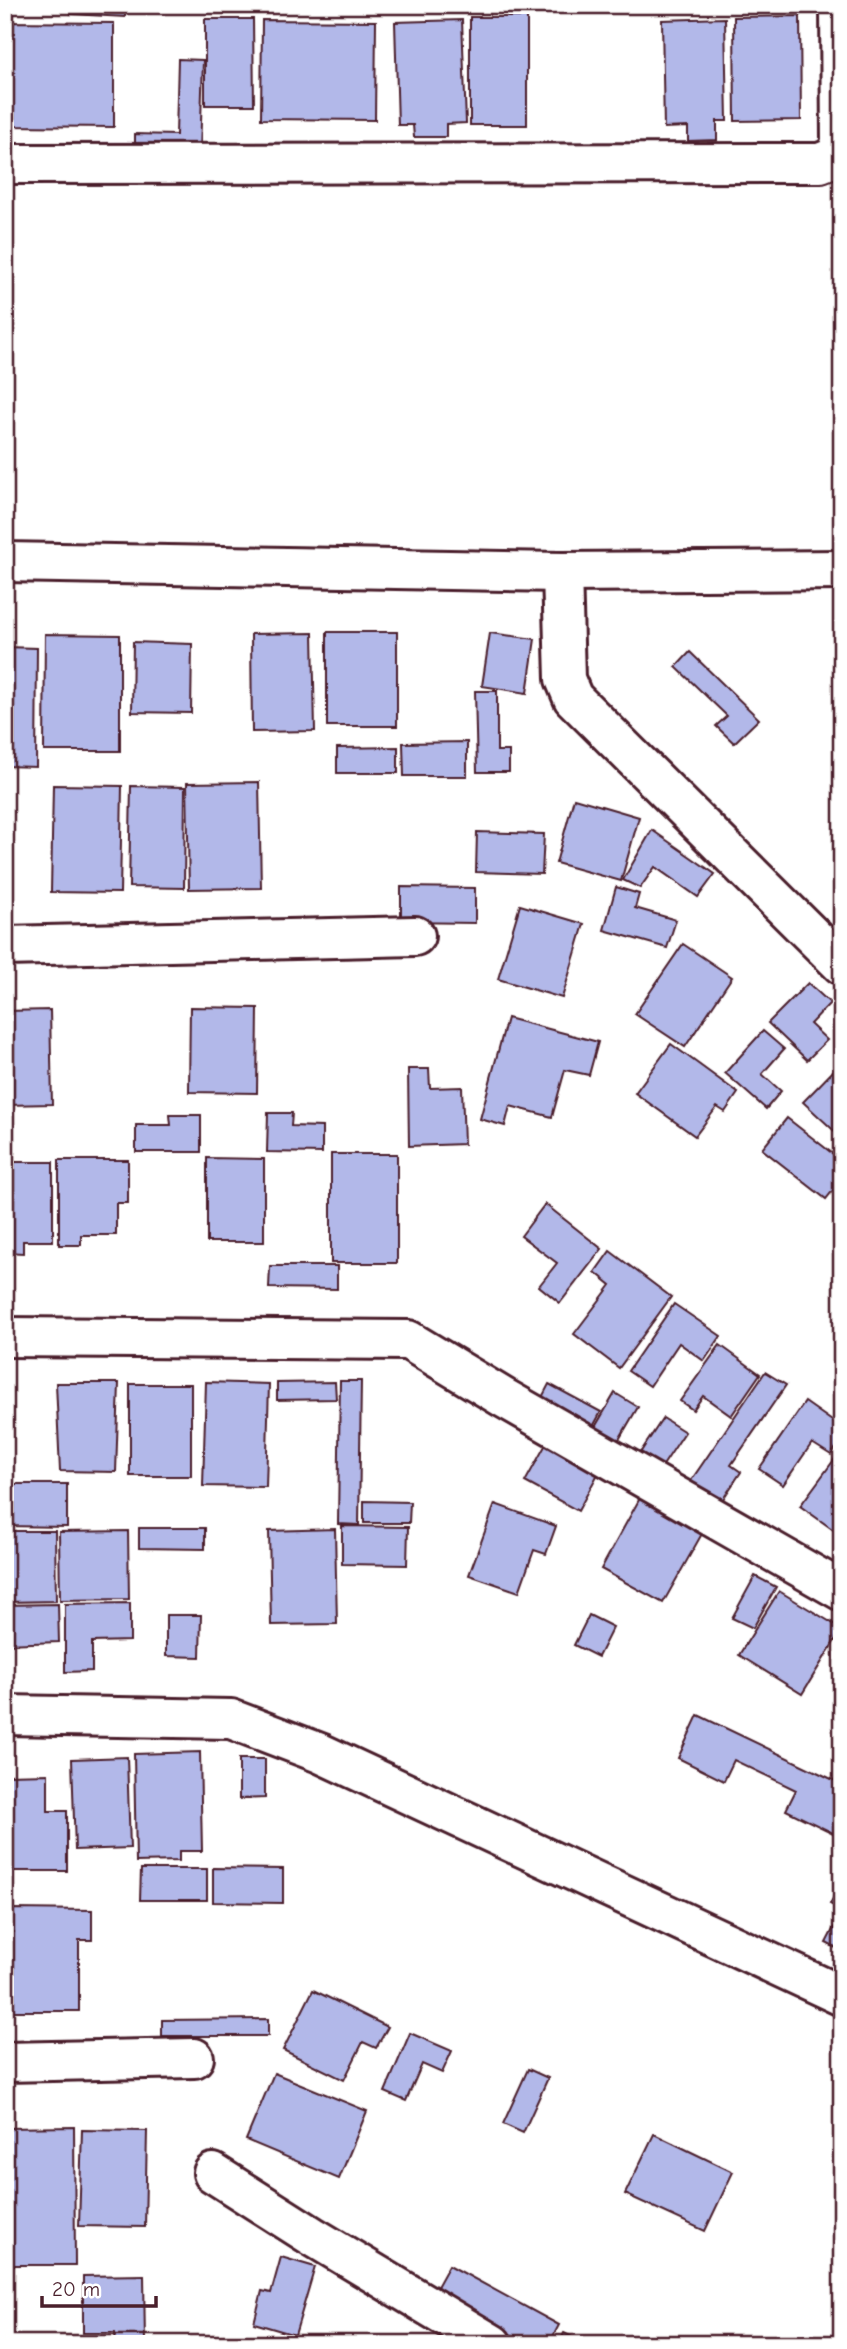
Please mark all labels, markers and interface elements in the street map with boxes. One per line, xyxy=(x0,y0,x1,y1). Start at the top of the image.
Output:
scale bar xyxy=(42,2265,156,2309)
text: 20 m xyxy=(52,2277,100,2301)

